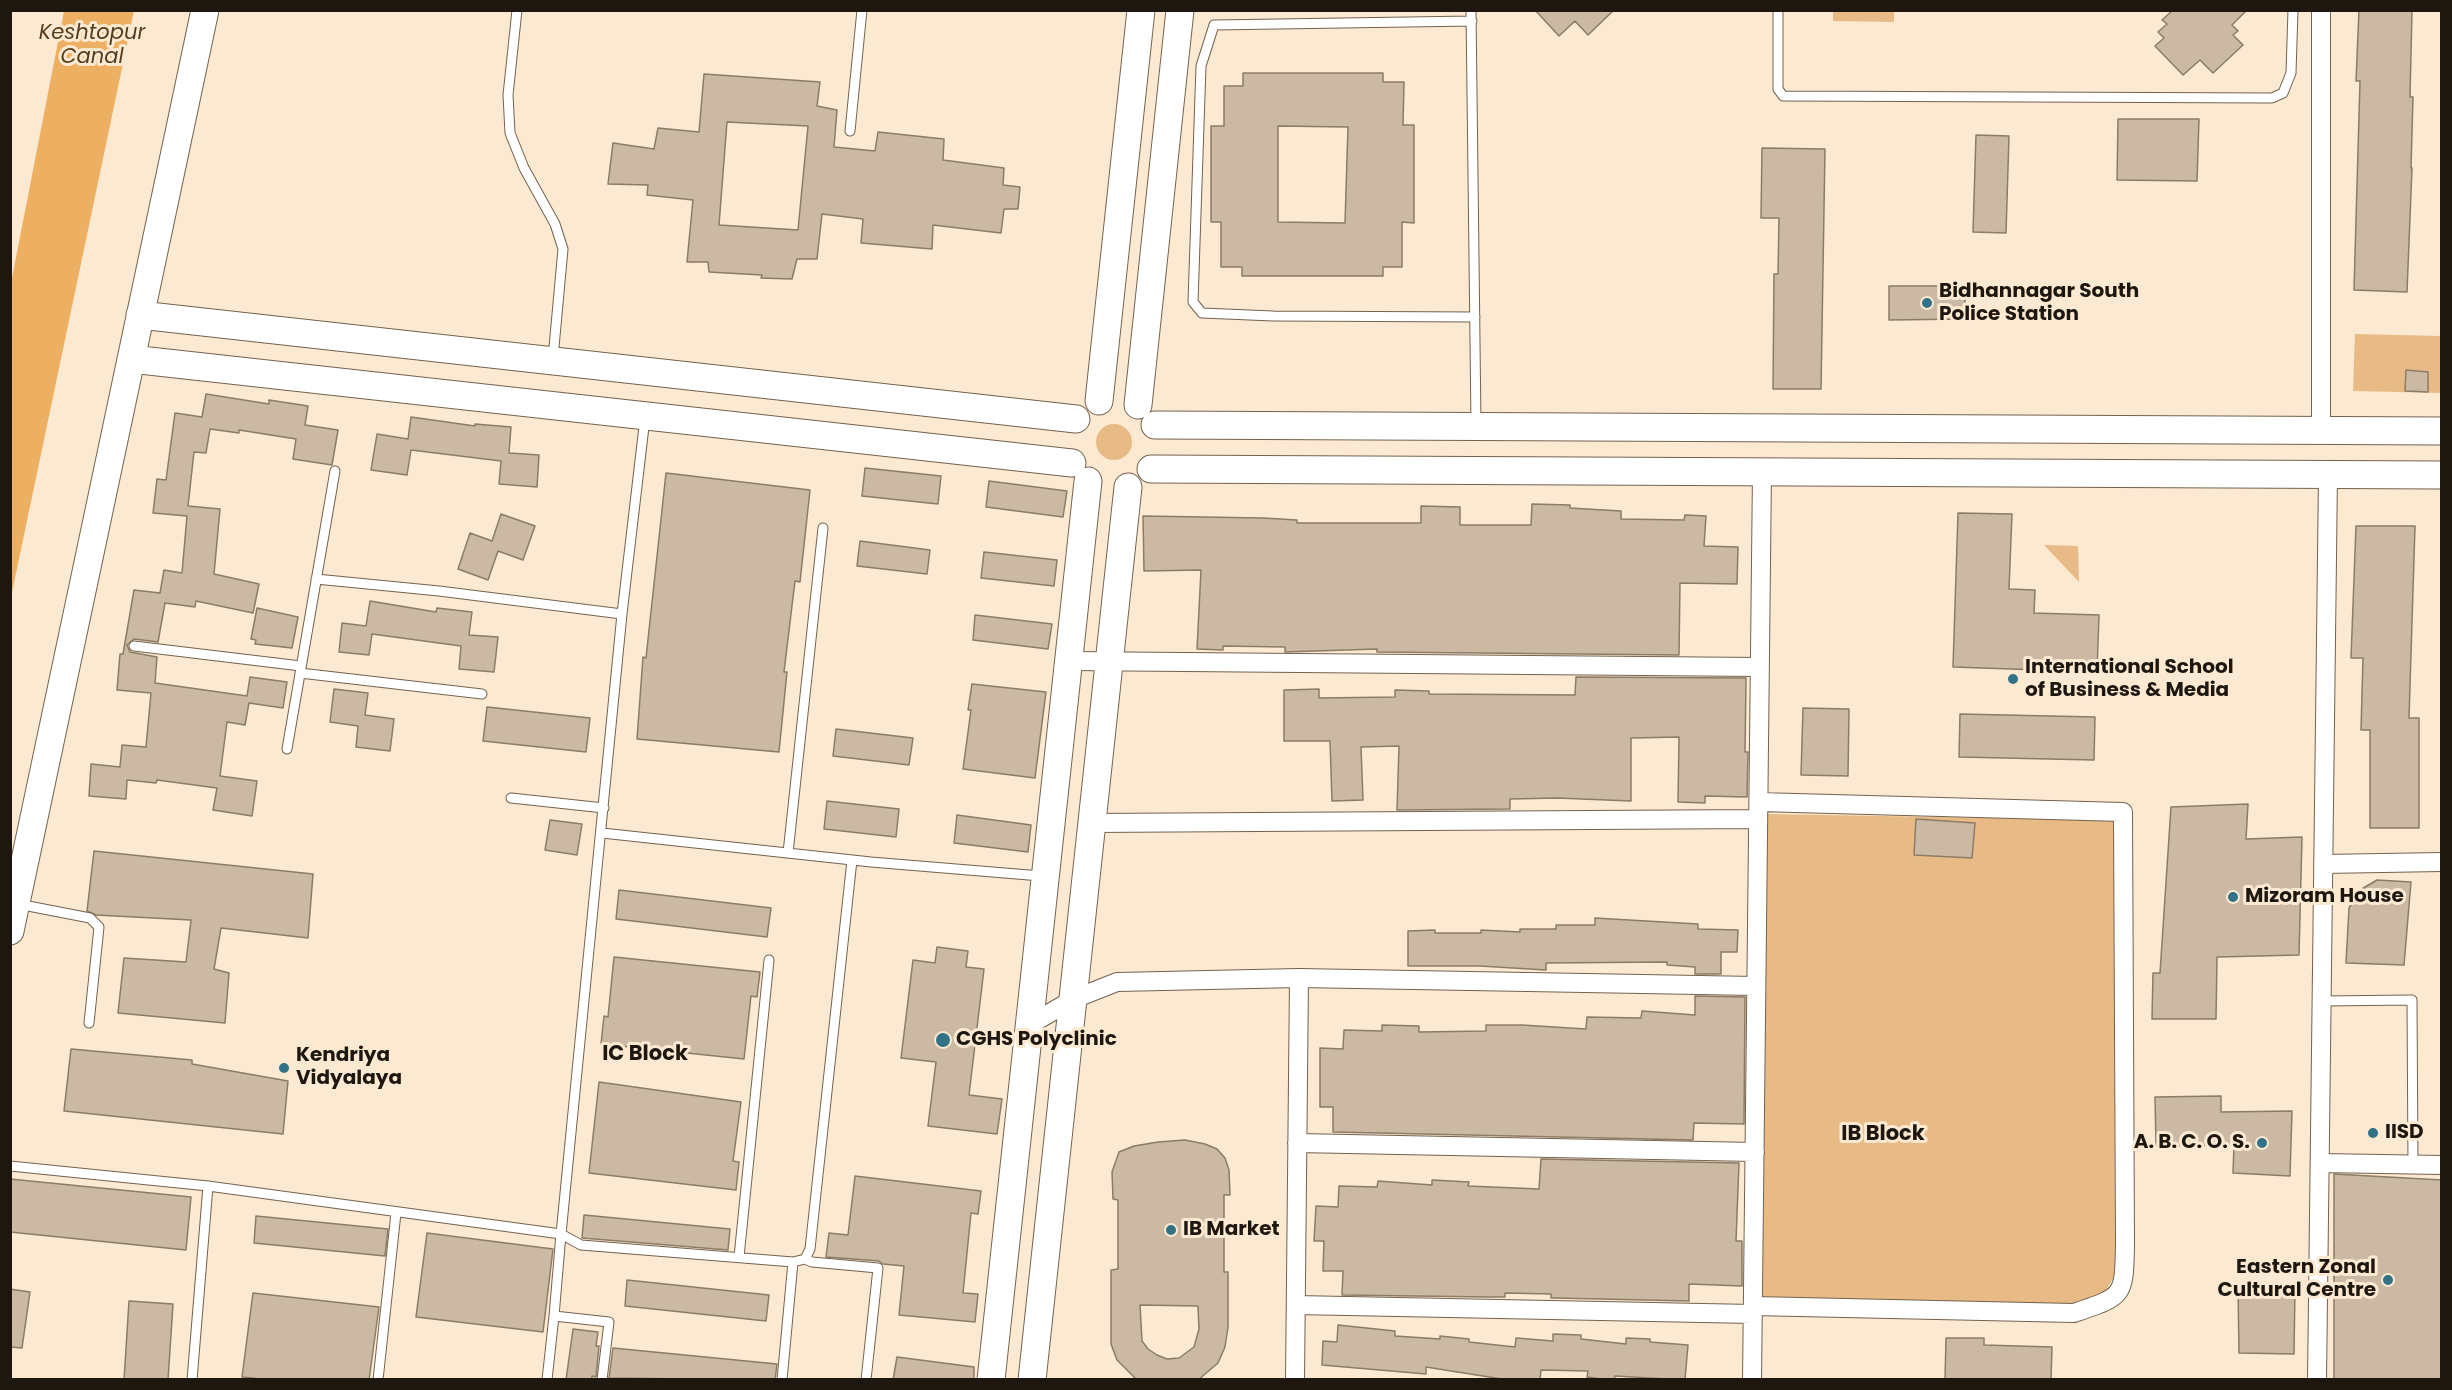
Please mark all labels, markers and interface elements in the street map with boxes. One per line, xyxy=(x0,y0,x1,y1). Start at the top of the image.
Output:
water label: Keshtopur Canal xyxy=(39,21,145,71)
place label: Bidhannagar South Police Station xyxy=(1939,280,2139,327)
marker: Bidhannagar South Police Station xyxy=(1920,296,1934,310)
place label: International School of Business & Media xyxy=(2025,656,2234,703)
marker: International School of Business & Media xyxy=(2006,672,2020,686)
place label: Mizoram House xyxy=(2245,885,2404,909)
marker: Mizoram House xyxy=(2226,890,2240,904)
place label: CGHS Polyclinic xyxy=(956,1028,1117,1052)
marker: CGHS Polyclinic xyxy=(934,1031,952,1049)
district label: IC Block xyxy=(602,1042,688,1068)
place label: Kendriya Vidyalaya xyxy=(296,1044,402,1091)
marker: Kendriya Vidyalaya xyxy=(277,1061,291,1075)
place label: IISD xyxy=(2385,1121,2424,1145)
district label: IB Block xyxy=(1841,1122,1925,1148)
marker: IISD xyxy=(2366,1126,2380,1140)
place label: A. B. C. O. S. xyxy=(2134,1131,2250,1155)
marker: A. B. C. O. S. xyxy=(2255,1136,2269,1150)
place label: IB Market xyxy=(1183,1218,1280,1242)
marker: IB Market xyxy=(1164,1223,1178,1237)
place label: Eastern Zonal Cultural Centre xyxy=(2217,1256,2376,1303)
marker: Eastern Zonal Cultural Centre xyxy=(2381,1273,2395,1287)

